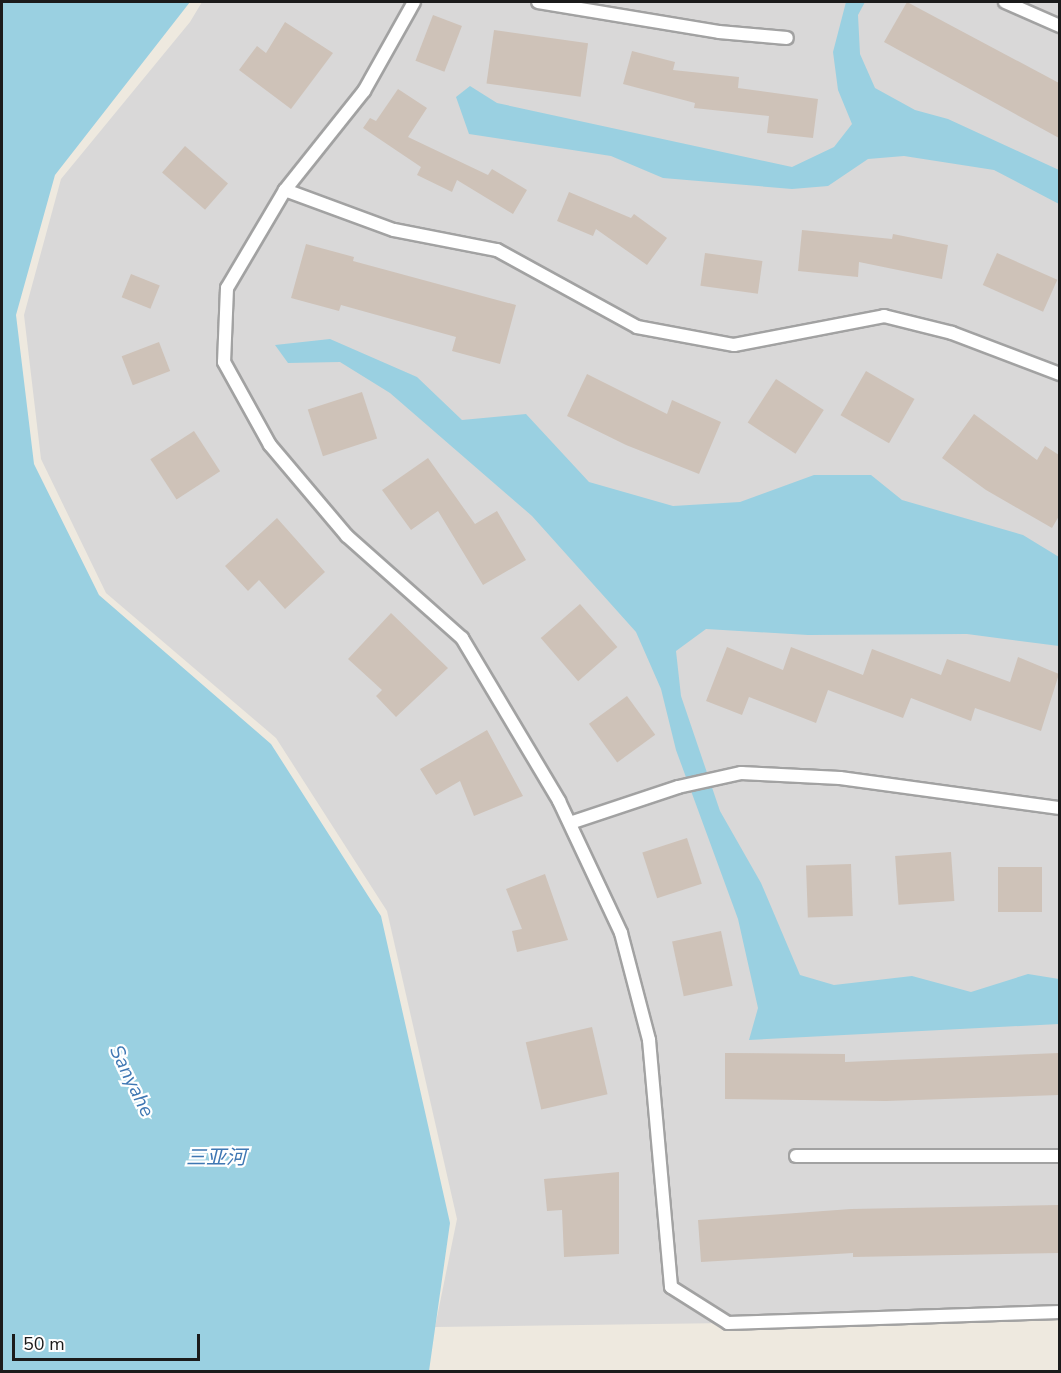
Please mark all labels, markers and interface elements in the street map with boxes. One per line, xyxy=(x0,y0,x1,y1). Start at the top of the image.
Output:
water label: Sanyahe xyxy=(104,1041,160,1121)
water label: 三亚河 xyxy=(186,1145,246,1169)
scale bar xyxy=(15,1322,202,1360)
text: 50 m xyxy=(23,1332,65,1356)

